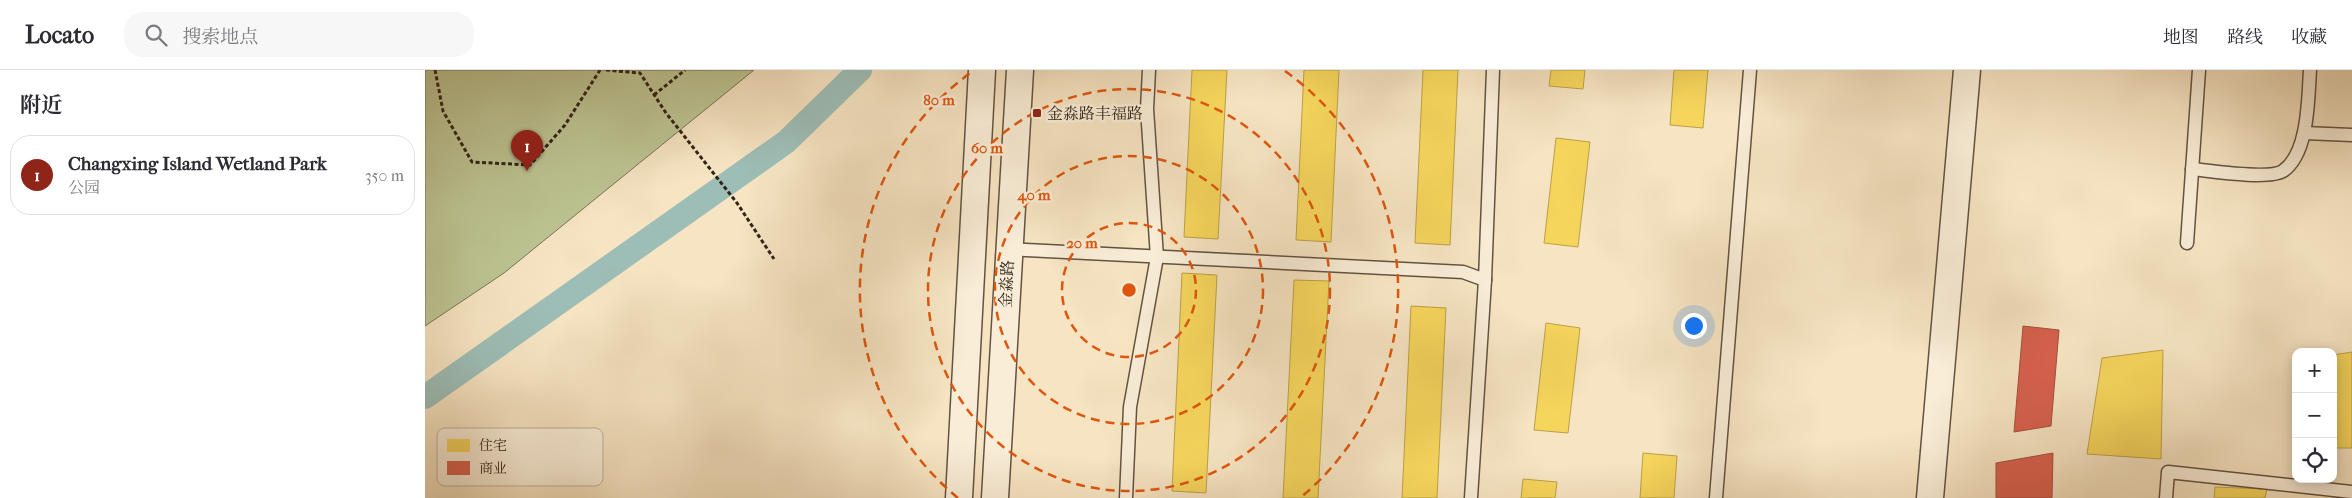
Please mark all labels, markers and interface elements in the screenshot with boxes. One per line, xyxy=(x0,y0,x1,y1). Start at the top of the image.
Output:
search box xyxy=(124,12,474,57)
text: Locato xyxy=(25,21,94,49)
icon: search xyxy=(142,21,170,49)
text: 搜索地点 xyxy=(182,26,258,48)
text: 地图 xyxy=(2163,27,2199,48)
text: 路线 xyxy=(2227,27,2263,48)
text: 收藏 xyxy=(2291,27,2327,48)
text: 80 m xyxy=(923,91,955,109)
text: 附近 xyxy=(20,93,62,117)
place label: 金淼路丰福路 xyxy=(1047,104,1143,123)
marker: 金淼路丰福路 xyxy=(1031,107,1043,119)
pin: 1 xyxy=(511,130,543,171)
text: 60 m xyxy=(971,139,1004,157)
text: Changxing Island Wetland Park xyxy=(68,153,327,175)
text: 1 xyxy=(34,166,40,185)
text: 350 m xyxy=(365,166,404,185)
text: 公园 xyxy=(68,178,100,197)
text: 40 m xyxy=(1017,186,1051,204)
text: 20 m xyxy=(1066,234,1098,252)
street label: 金淼路 xyxy=(996,260,1017,308)
centre of rings xyxy=(1120,281,1138,299)
your location xyxy=(1681,313,1707,339)
map controls xyxy=(2292,348,2337,483)
button: + xyxy=(2292,348,2337,393)
button: − xyxy=(2292,393,2337,438)
legend xyxy=(437,428,603,486)
text: 住宅 xyxy=(479,437,507,454)
button: locate xyxy=(2292,438,2337,483)
text: 商业 xyxy=(479,460,507,477)

